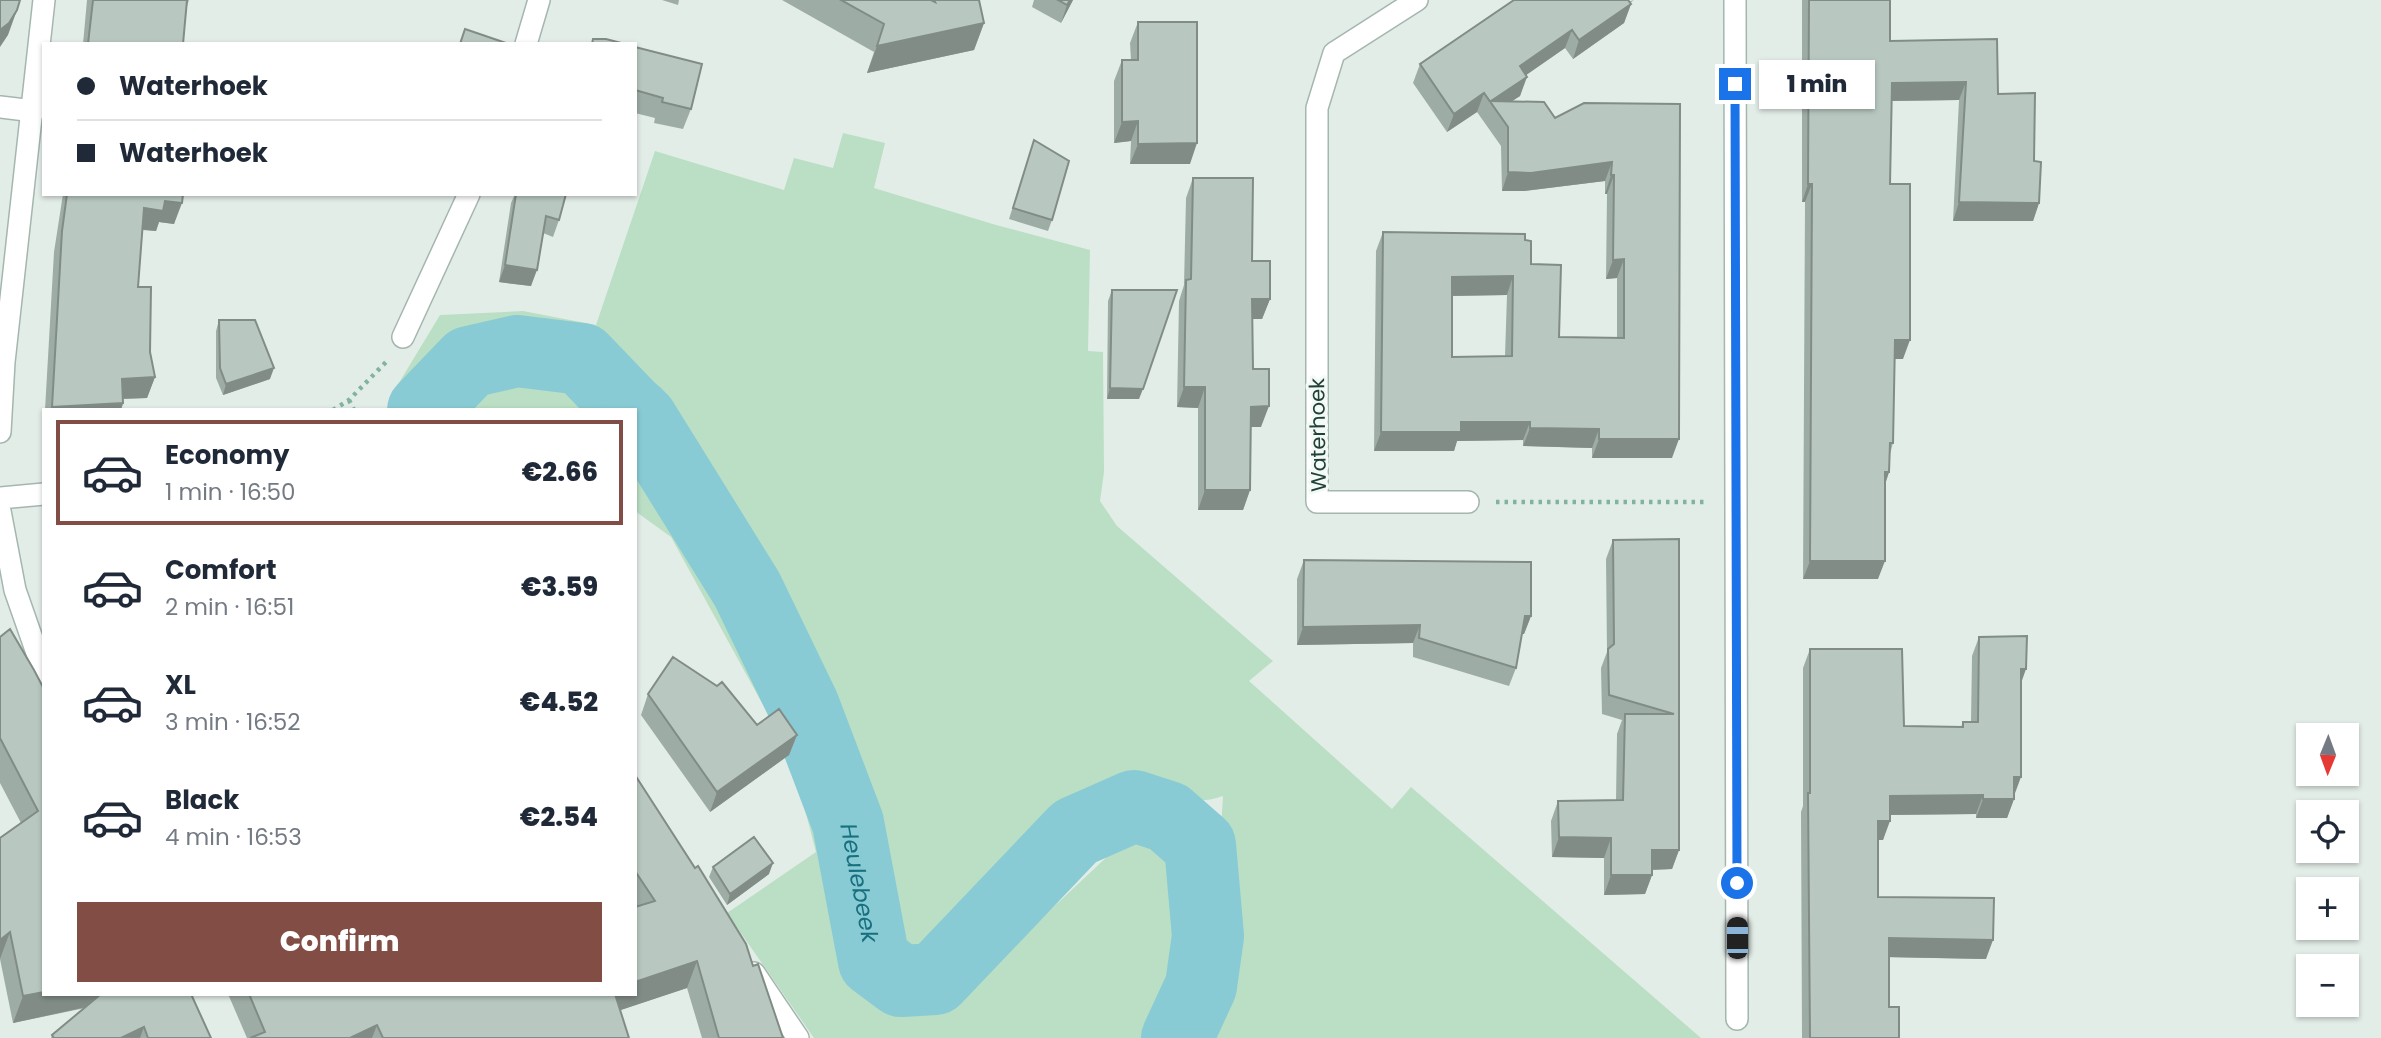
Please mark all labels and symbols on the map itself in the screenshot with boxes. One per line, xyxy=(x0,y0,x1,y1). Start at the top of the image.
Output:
callout: 1 min xyxy=(1760,60,1875,108)
route end xyxy=(1719,68,1751,100)
street label: Waterhoek xyxy=(1302,378,1333,492)
north arrow xyxy=(2296,723,2359,786)
water label: Heulebeek xyxy=(832,821,886,946)
route start xyxy=(1721,867,1753,899)
car xyxy=(1727,917,1748,959)

